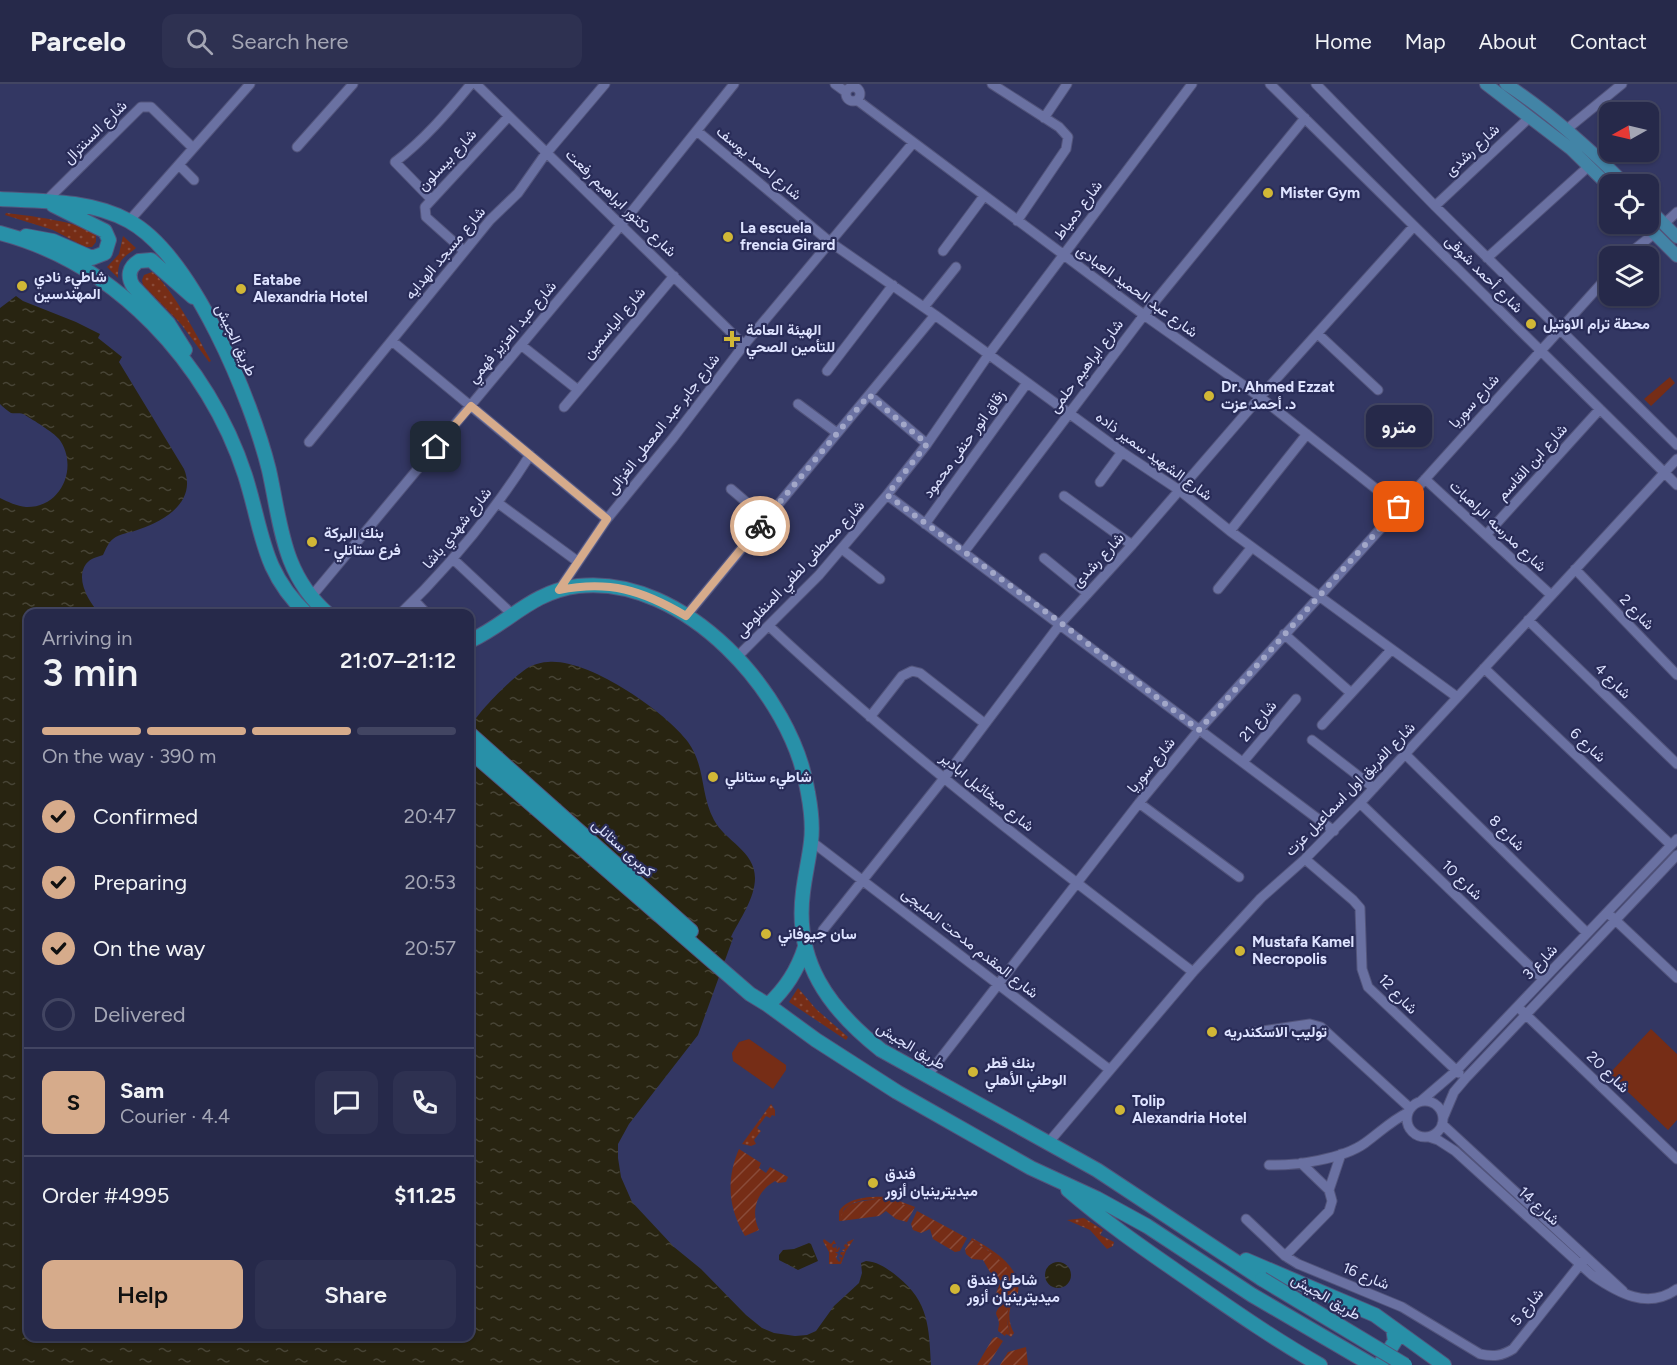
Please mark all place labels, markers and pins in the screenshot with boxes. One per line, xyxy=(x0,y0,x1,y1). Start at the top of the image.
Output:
place label: Mister Gym xyxy=(1280,184,1360,202)
marker: Mister Gym xyxy=(1261,186,1275,200)
place label: La escuela frencia Girard xyxy=(740,219,836,254)
marker: La escuela frencia Girard xyxy=(721,230,735,244)
place label: شاطيء نادي المهندسين xyxy=(34,268,107,303)
place label: Eatabe Alexandria Hotel xyxy=(253,271,368,306)
marker: شاطيء نادي المهندسين xyxy=(15,279,29,293)
marker: Eatabe Alexandria Hotel xyxy=(234,282,248,296)
place label: محطة ترام الاوتيل xyxy=(1543,315,1650,334)
marker: محطة ترام الاوتيل xyxy=(1524,317,1538,331)
place label: الهيئة العامة للتأمين الصحي xyxy=(746,321,835,360)
marker: الهيئة العامة للتأمين الصحي xyxy=(723,330,741,348)
place label: Dr. Ahmed Ezzat د. أحمد عزت xyxy=(1221,378,1335,413)
marker: Dr. Ahmed Ezzat د. أحمد عزت xyxy=(1202,389,1216,403)
callout: مترو xyxy=(1366,405,1432,447)
pin xyxy=(410,421,461,472)
pin xyxy=(1373,481,1424,532)
place label: بنك البركة - فرع ستانلي xyxy=(324,524,401,563)
marker: بنك البركة - فرع ستانلي xyxy=(305,535,319,549)
place label: شاطيء ستانلي xyxy=(725,768,812,790)
marker: شاطيء ستانلي xyxy=(706,770,720,784)
place label: سان جيوفاني xyxy=(778,925,857,947)
marker: سان جيوفاني xyxy=(759,927,773,941)
place label: Mustafa Kamel Necropolis xyxy=(1252,933,1354,968)
marker: Mustafa Kamel Necropolis xyxy=(1233,944,1247,958)
place label: توليب الاسكندريه xyxy=(1224,1023,1327,1041)
marker: توليب الاسكندريه xyxy=(1205,1025,1219,1039)
place label: بنك قطر الوطني الأهلي xyxy=(984,1054,1067,1093)
marker: بنك قطر الوطني الأهلي xyxy=(966,1065,980,1079)
place label: Tolip Alexandria Hotel xyxy=(1132,1092,1247,1127)
marker: Tolip Alexandria Hotel xyxy=(1113,1103,1127,1117)
place label: فندق ميديترينيان أزور xyxy=(884,1165,978,1200)
marker: فندق ميديترينيان أزور xyxy=(866,1176,880,1190)
place label: شاطئ فندق ميديترينيان أزور xyxy=(966,1271,1060,1306)
marker: شاطئ فندق ميديترينيان أزور xyxy=(948,1282,962,1296)

